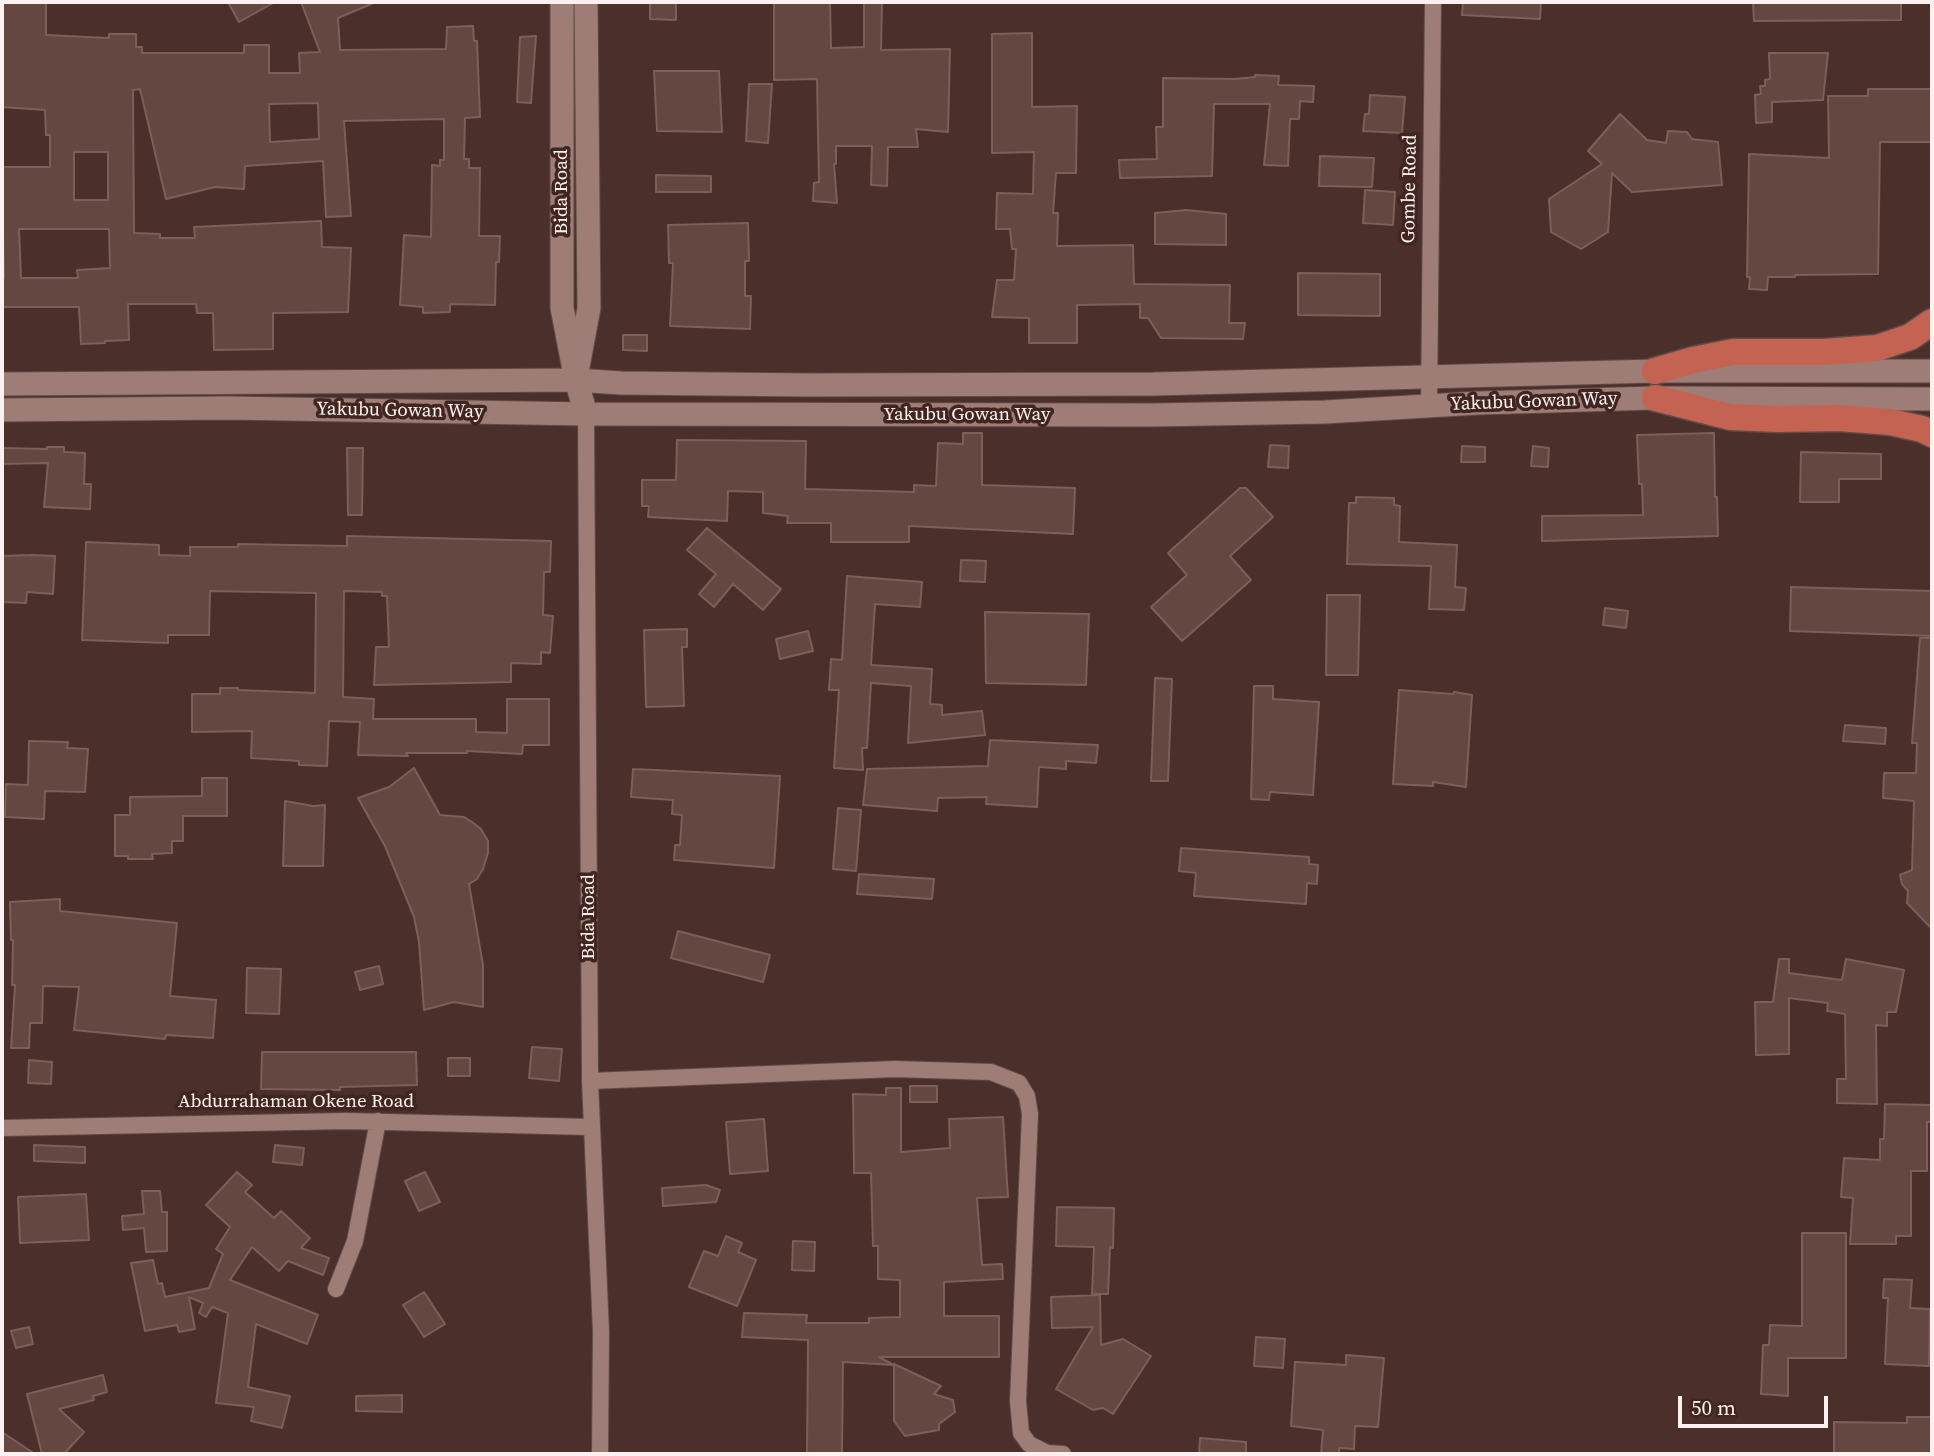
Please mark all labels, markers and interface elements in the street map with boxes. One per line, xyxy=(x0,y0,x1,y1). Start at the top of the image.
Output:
street label: Gombe Road xyxy=(1398,134,1422,244)
street label: Bida Road xyxy=(551,149,573,235)
street label: Yakubu Gowan Way xyxy=(1450,388,1618,416)
street label: Yakubu Gowan Way xyxy=(316,398,484,424)
street label: Yakubu Gowan Way xyxy=(883,404,1051,426)
street label: Bida Road xyxy=(578,874,600,960)
street label: Abdurrahaman Okene Road xyxy=(178,1091,414,1113)
scale bar xyxy=(1682,1382,1832,1426)
text: 50 m xyxy=(1691,1393,1736,1422)

